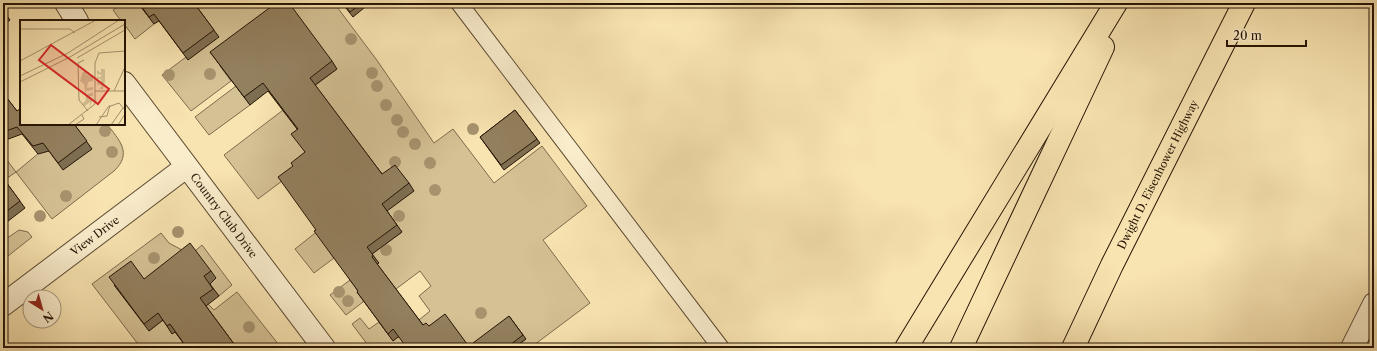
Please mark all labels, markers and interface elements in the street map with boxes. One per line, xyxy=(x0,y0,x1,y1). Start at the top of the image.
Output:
inset map xyxy=(20,20,125,125)
scale bar xyxy=(1227,22,1306,48)
text: 20 m xyxy=(1233,28,1262,43)
street label: Dwight D. Eisenhower Highway xyxy=(1114,97,1201,252)
street label: Country Club Drive xyxy=(187,170,261,261)
street label: View Drive xyxy=(67,213,122,259)
north arrow xyxy=(22,289,62,329)
text: N xyxy=(40,309,56,326)

